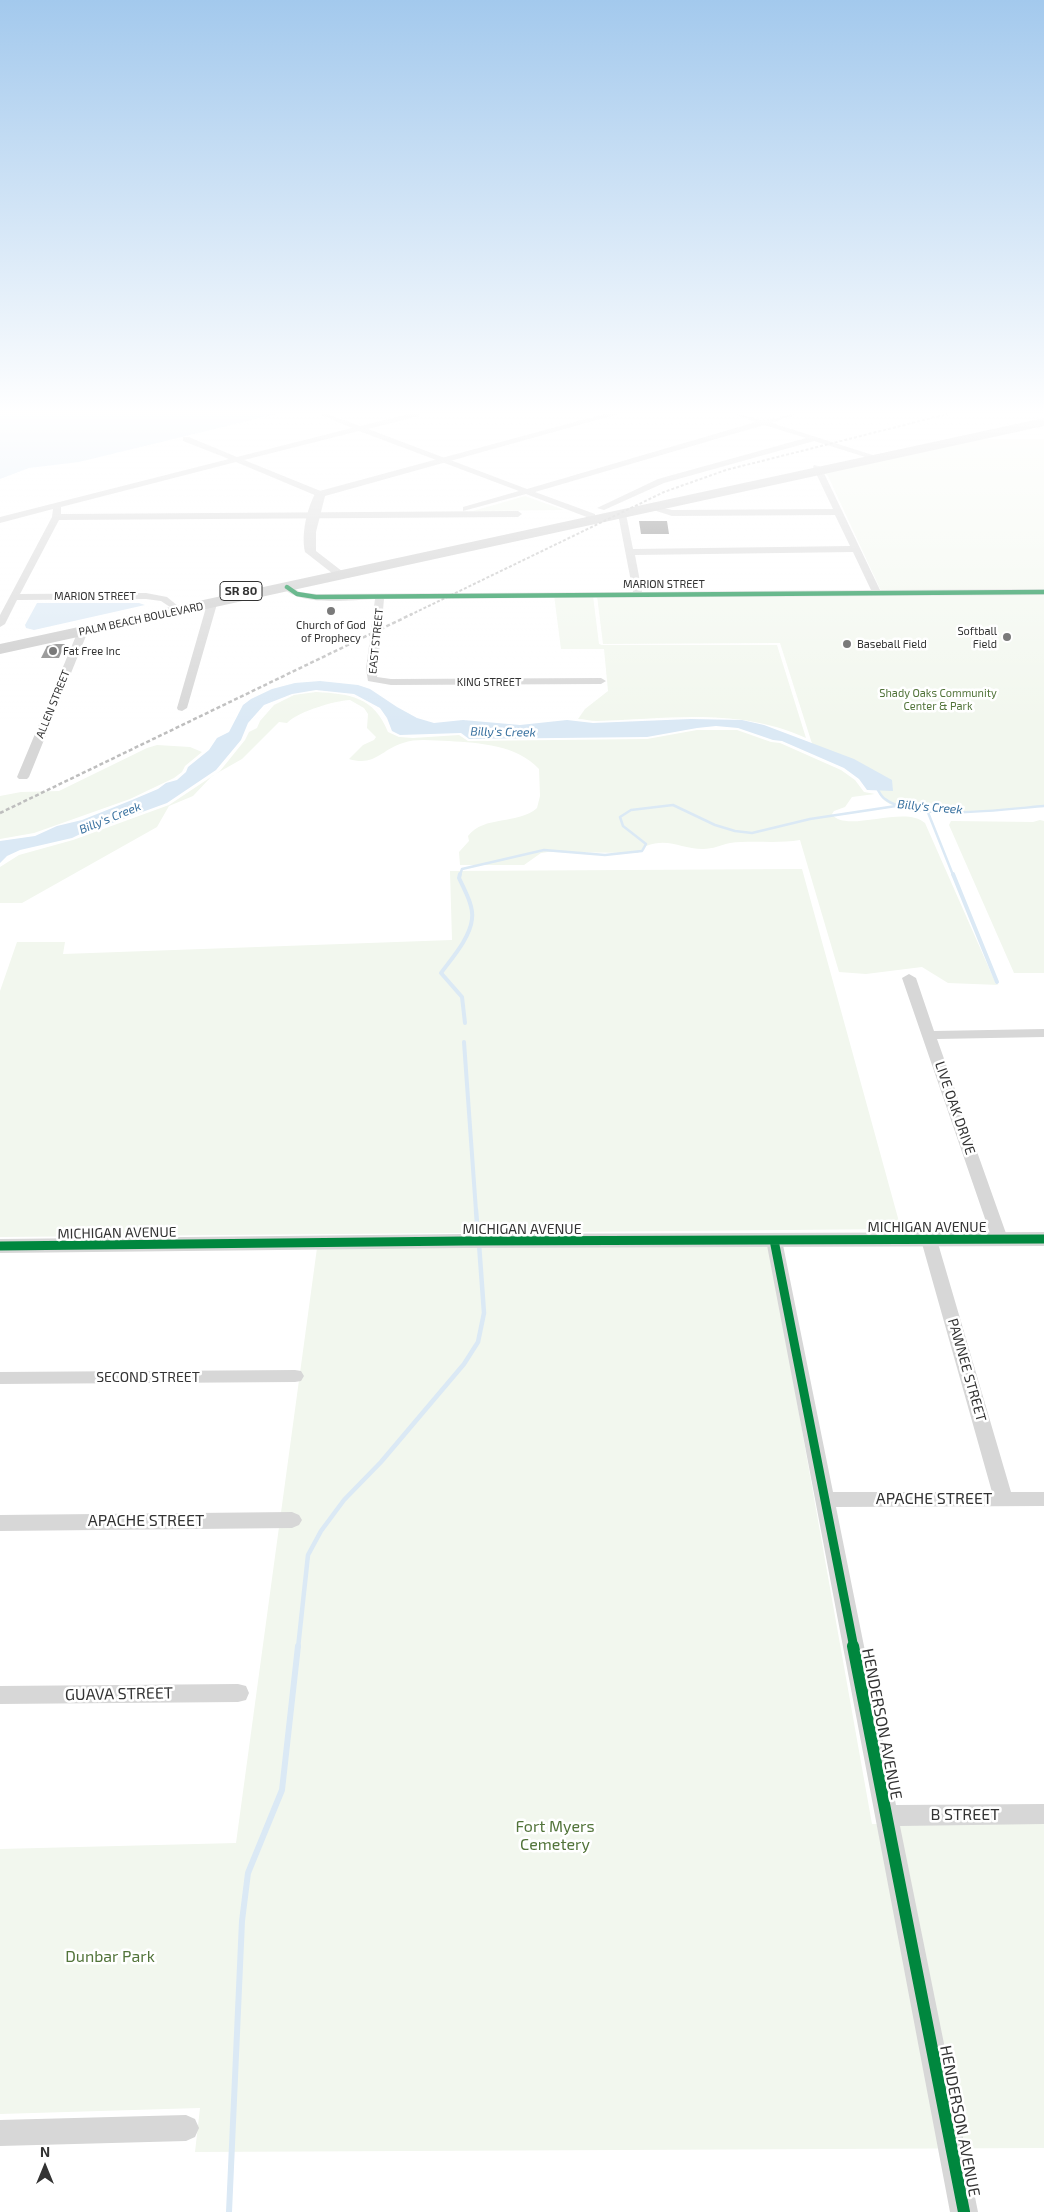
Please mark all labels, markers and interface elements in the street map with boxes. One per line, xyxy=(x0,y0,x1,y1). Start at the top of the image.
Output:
street label: MARION STREET xyxy=(623,577,705,591)
road number: SR 80 xyxy=(220,582,262,600)
street label: MARION STREET xyxy=(54,589,136,603)
street label: PALM BEACH BOULEVARD xyxy=(77,599,205,639)
marker: Church of God of Prophecy xyxy=(325,605,337,617)
street label: EAST STREET xyxy=(366,607,386,675)
place label: Church of God of Prophecy xyxy=(296,618,366,644)
place label: Softball Field xyxy=(957,624,997,650)
marker: Softball Field xyxy=(1001,631,1013,643)
place label: Baseball Field xyxy=(857,637,927,651)
marker: Baseball Field xyxy=(841,638,853,650)
place label: Fat Free Inc xyxy=(63,644,120,658)
marker: Fat Free Inc xyxy=(47,645,59,657)
street label: ALLEN STREET xyxy=(33,668,73,740)
street label: KING STREET xyxy=(457,675,521,689)
park label: Shady Oaks Community Center & Park xyxy=(879,686,997,712)
water label: Billy's Creek xyxy=(470,724,536,740)
water label: Billy's Creek xyxy=(897,797,963,817)
water label: Billy's Creek xyxy=(77,799,143,837)
street label: LIVE OAK DRIVE xyxy=(931,1059,979,1157)
street label: MICHIGAN AVENUE xyxy=(867,1219,987,1235)
street label: MICHIGAN AVENUE xyxy=(462,1221,582,1237)
street label: MICHIGAN AVENUE xyxy=(57,1224,177,1242)
street label: PAWNEE STREET xyxy=(944,1316,990,1424)
street label: SECOND STREET xyxy=(96,1369,200,1385)
street label: APACHE STREET xyxy=(876,1489,992,1509)
street label: APACHE STREET xyxy=(88,1511,204,1531)
street label: HENDERSON AVENUE xyxy=(858,1647,906,1801)
street label: GUAVA STREET xyxy=(65,1683,173,1705)
street label: B STREET xyxy=(931,1805,999,1825)
park label: Fort Myers Cemetery xyxy=(515,1817,595,1855)
park label: Dunbar Park xyxy=(65,1947,155,1967)
street label: HENDERSON AVENUE xyxy=(936,2044,984,2198)
north arrow xyxy=(20,2142,70,2192)
text: N xyxy=(40,2143,50,2160)

